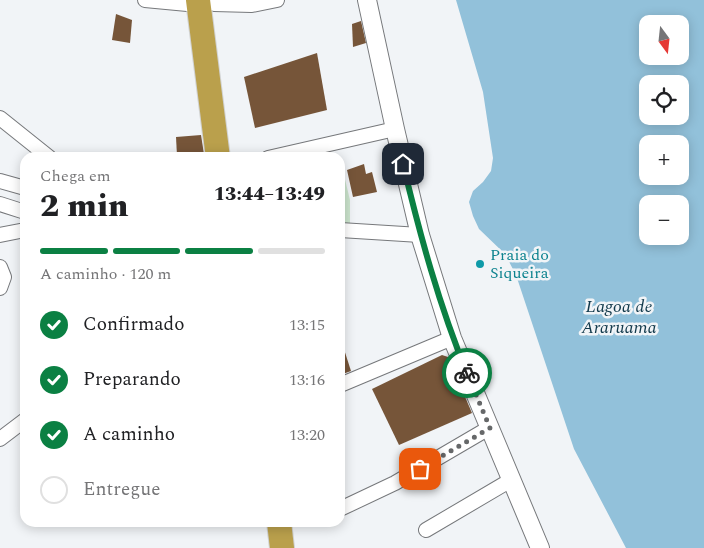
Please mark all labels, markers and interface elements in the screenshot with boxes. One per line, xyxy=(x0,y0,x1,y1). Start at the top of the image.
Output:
north arrow xyxy=(639,15,689,65)
map controls xyxy=(639,15,689,245)
button: locate xyxy=(639,75,689,125)
button: + xyxy=(639,135,689,185)
pin xyxy=(382,143,424,185)
icon: home xyxy=(389,150,417,178)
text: Chega em xyxy=(40,164,111,188)
text: 13:44–13:49 xyxy=(214,180,325,209)
text: 2 min xyxy=(40,182,128,231)
button: − xyxy=(639,195,689,245)
place label: Praia do Siqueira xyxy=(490,243,549,285)
marker: Praia do Siqueira xyxy=(474,258,486,270)
text: A caminho · 120 m xyxy=(40,262,171,286)
water label: Lagoa de Araruama xyxy=(580,293,657,341)
text: Confirmado xyxy=(83,310,184,339)
icon: check xyxy=(40,311,68,339)
text: 13:15 xyxy=(289,313,325,337)
courier xyxy=(442,348,492,398)
icon: bike xyxy=(453,359,481,387)
text: Preparando xyxy=(83,365,181,394)
icon: check xyxy=(40,366,68,394)
text: 13:16 xyxy=(289,368,325,392)
text: A caminho xyxy=(83,420,175,449)
icon: check xyxy=(40,421,68,449)
text: 13:20 xyxy=(289,423,325,447)
pin xyxy=(399,448,441,490)
icon: bag xyxy=(406,455,434,483)
text: Entregue xyxy=(83,475,160,504)

